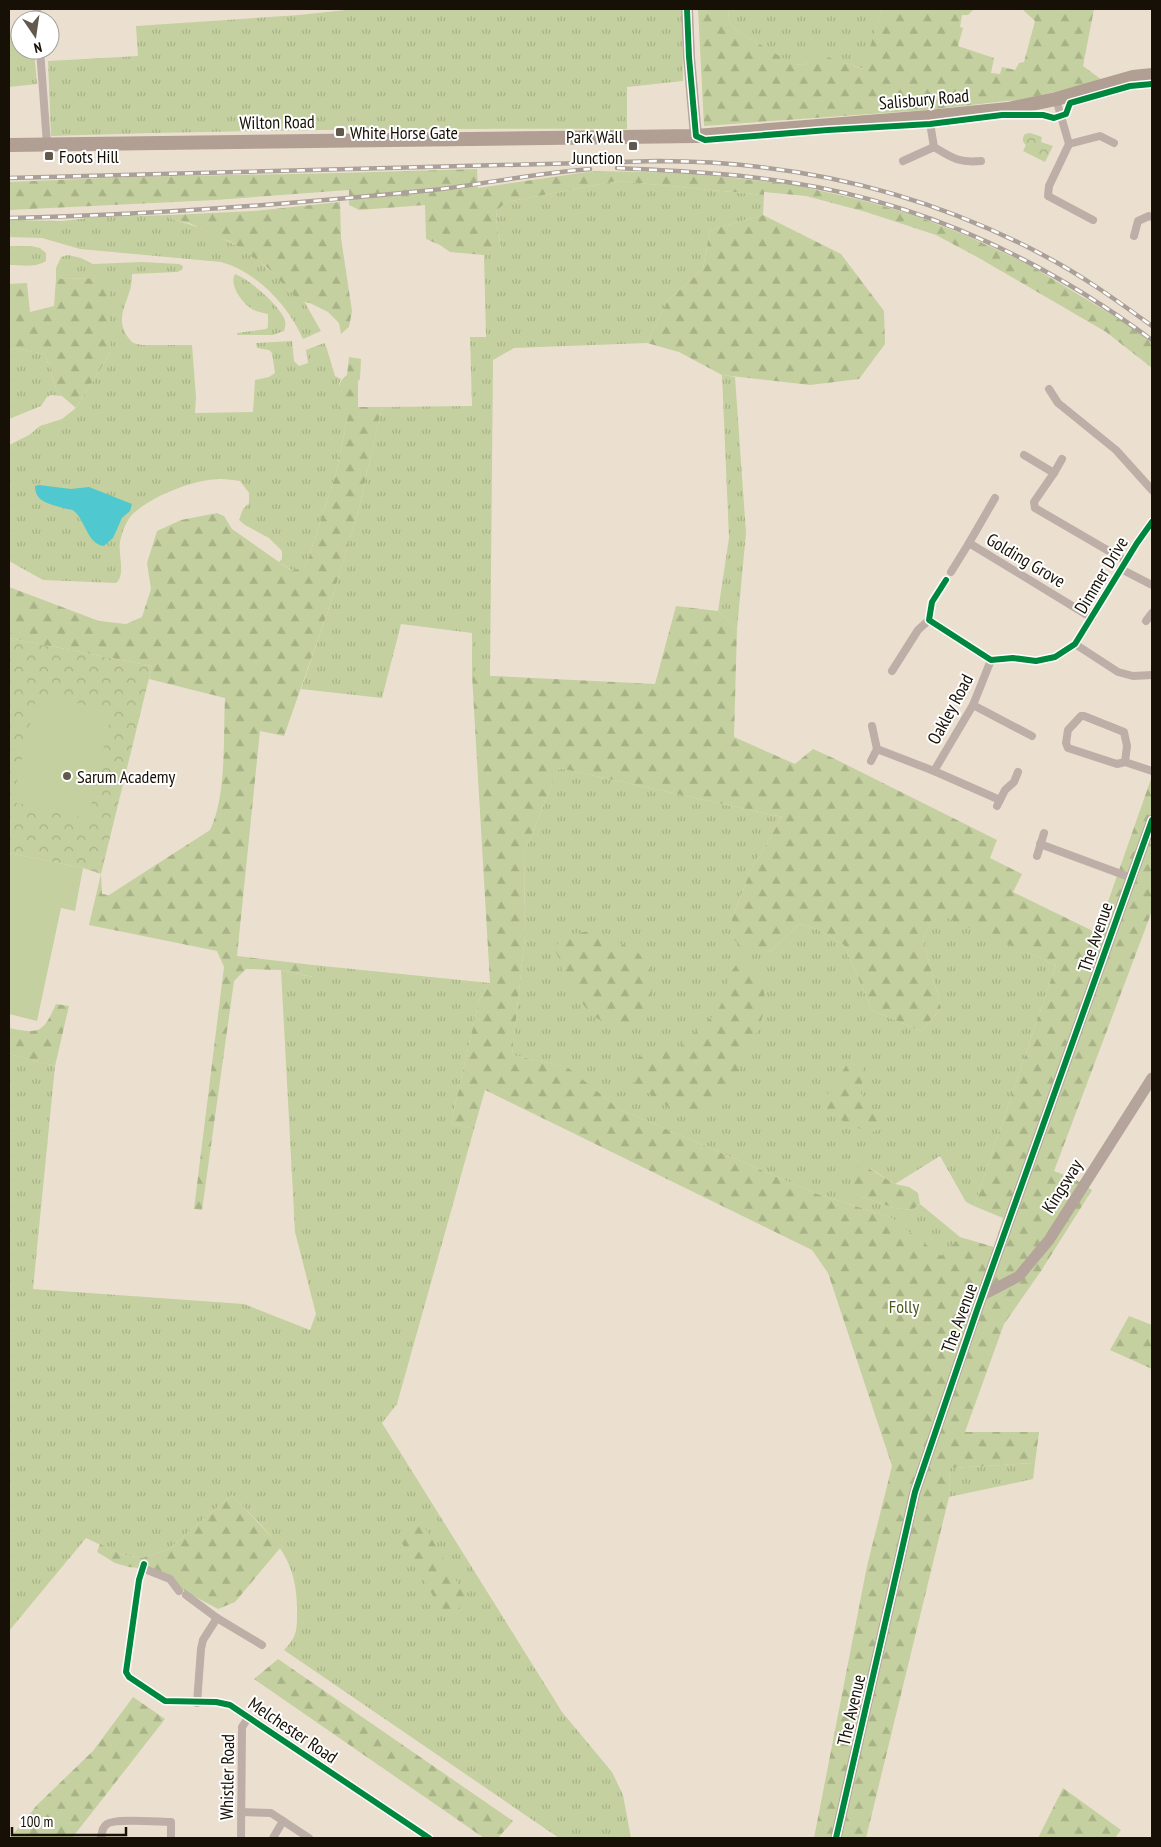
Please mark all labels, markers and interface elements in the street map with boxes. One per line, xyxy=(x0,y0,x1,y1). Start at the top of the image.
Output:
north arrow xyxy=(10,10,60,60)
text: N xyxy=(32,38,44,57)
street label: Salisbury Road xyxy=(878,84,970,114)
street label: Wilton Road xyxy=(239,110,315,134)
place label: White Horse Gate xyxy=(350,121,458,144)
place label: Park Wall Junction xyxy=(566,125,624,169)
marker: White Horse Gate xyxy=(334,126,346,138)
marker: Park Wall Junction xyxy=(627,140,639,152)
place label: Foots Hill xyxy=(59,145,120,168)
marker: Foots Hill xyxy=(43,150,55,162)
street label: Golding Grove xyxy=(982,528,1070,592)
street label: Dimmer Drive xyxy=(1069,532,1133,618)
street label: Oakley Road xyxy=(922,670,978,748)
place label: Sarum Academy xyxy=(77,765,176,788)
marker: Sarum Academy xyxy=(61,770,73,782)
street label: The Avenue xyxy=(1072,899,1118,975)
street label: Kingsway xyxy=(1037,1155,1088,1217)
street label: The Avenue xyxy=(936,1280,982,1356)
park label: Folly xyxy=(889,1295,919,1318)
street label: The Avenue xyxy=(832,1672,870,1748)
street label: Melchester Road xyxy=(244,1692,342,1768)
street label: Whistler Road xyxy=(215,1734,239,1820)
scale bar xyxy=(12,1804,126,1836)
text: 100 m xyxy=(20,1812,53,1831)

